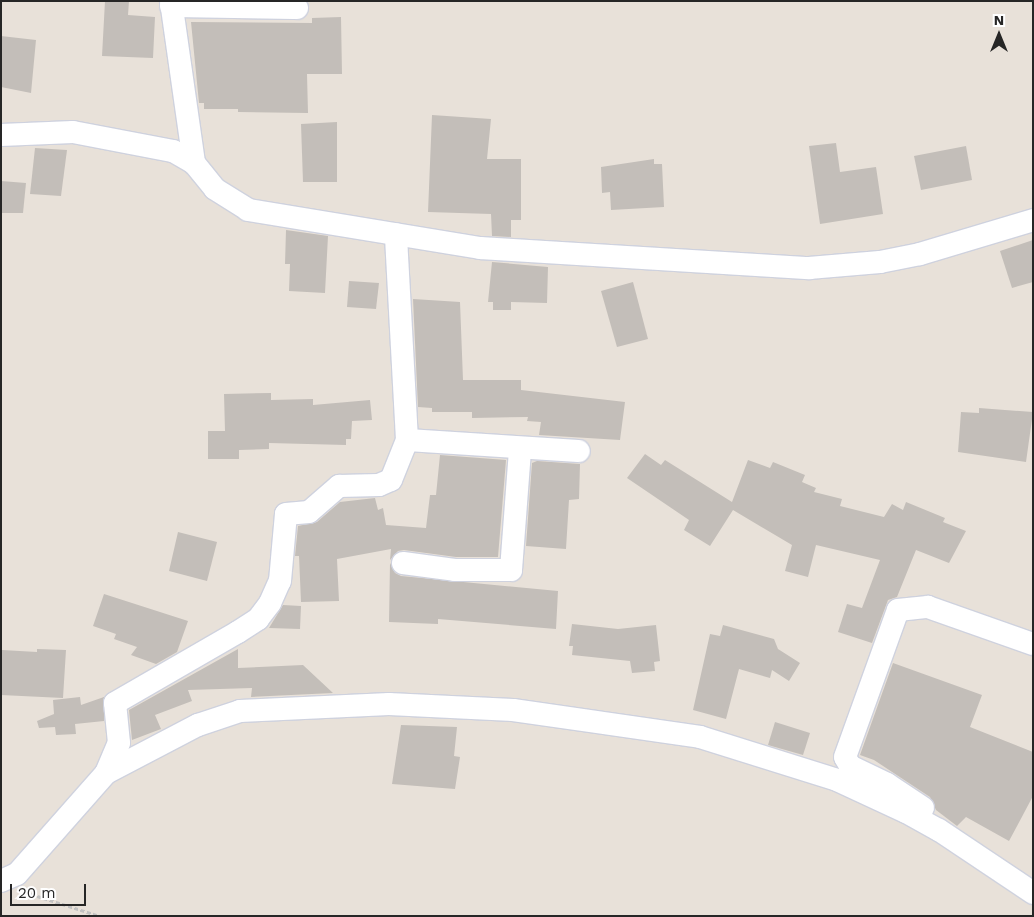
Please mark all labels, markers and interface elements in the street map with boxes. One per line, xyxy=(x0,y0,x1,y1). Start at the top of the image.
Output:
north arrow xyxy=(974,10,1024,60)
text: N xyxy=(994,12,1004,28)
scale bar xyxy=(12,874,89,906)
text: 20 m xyxy=(18,884,56,902)

